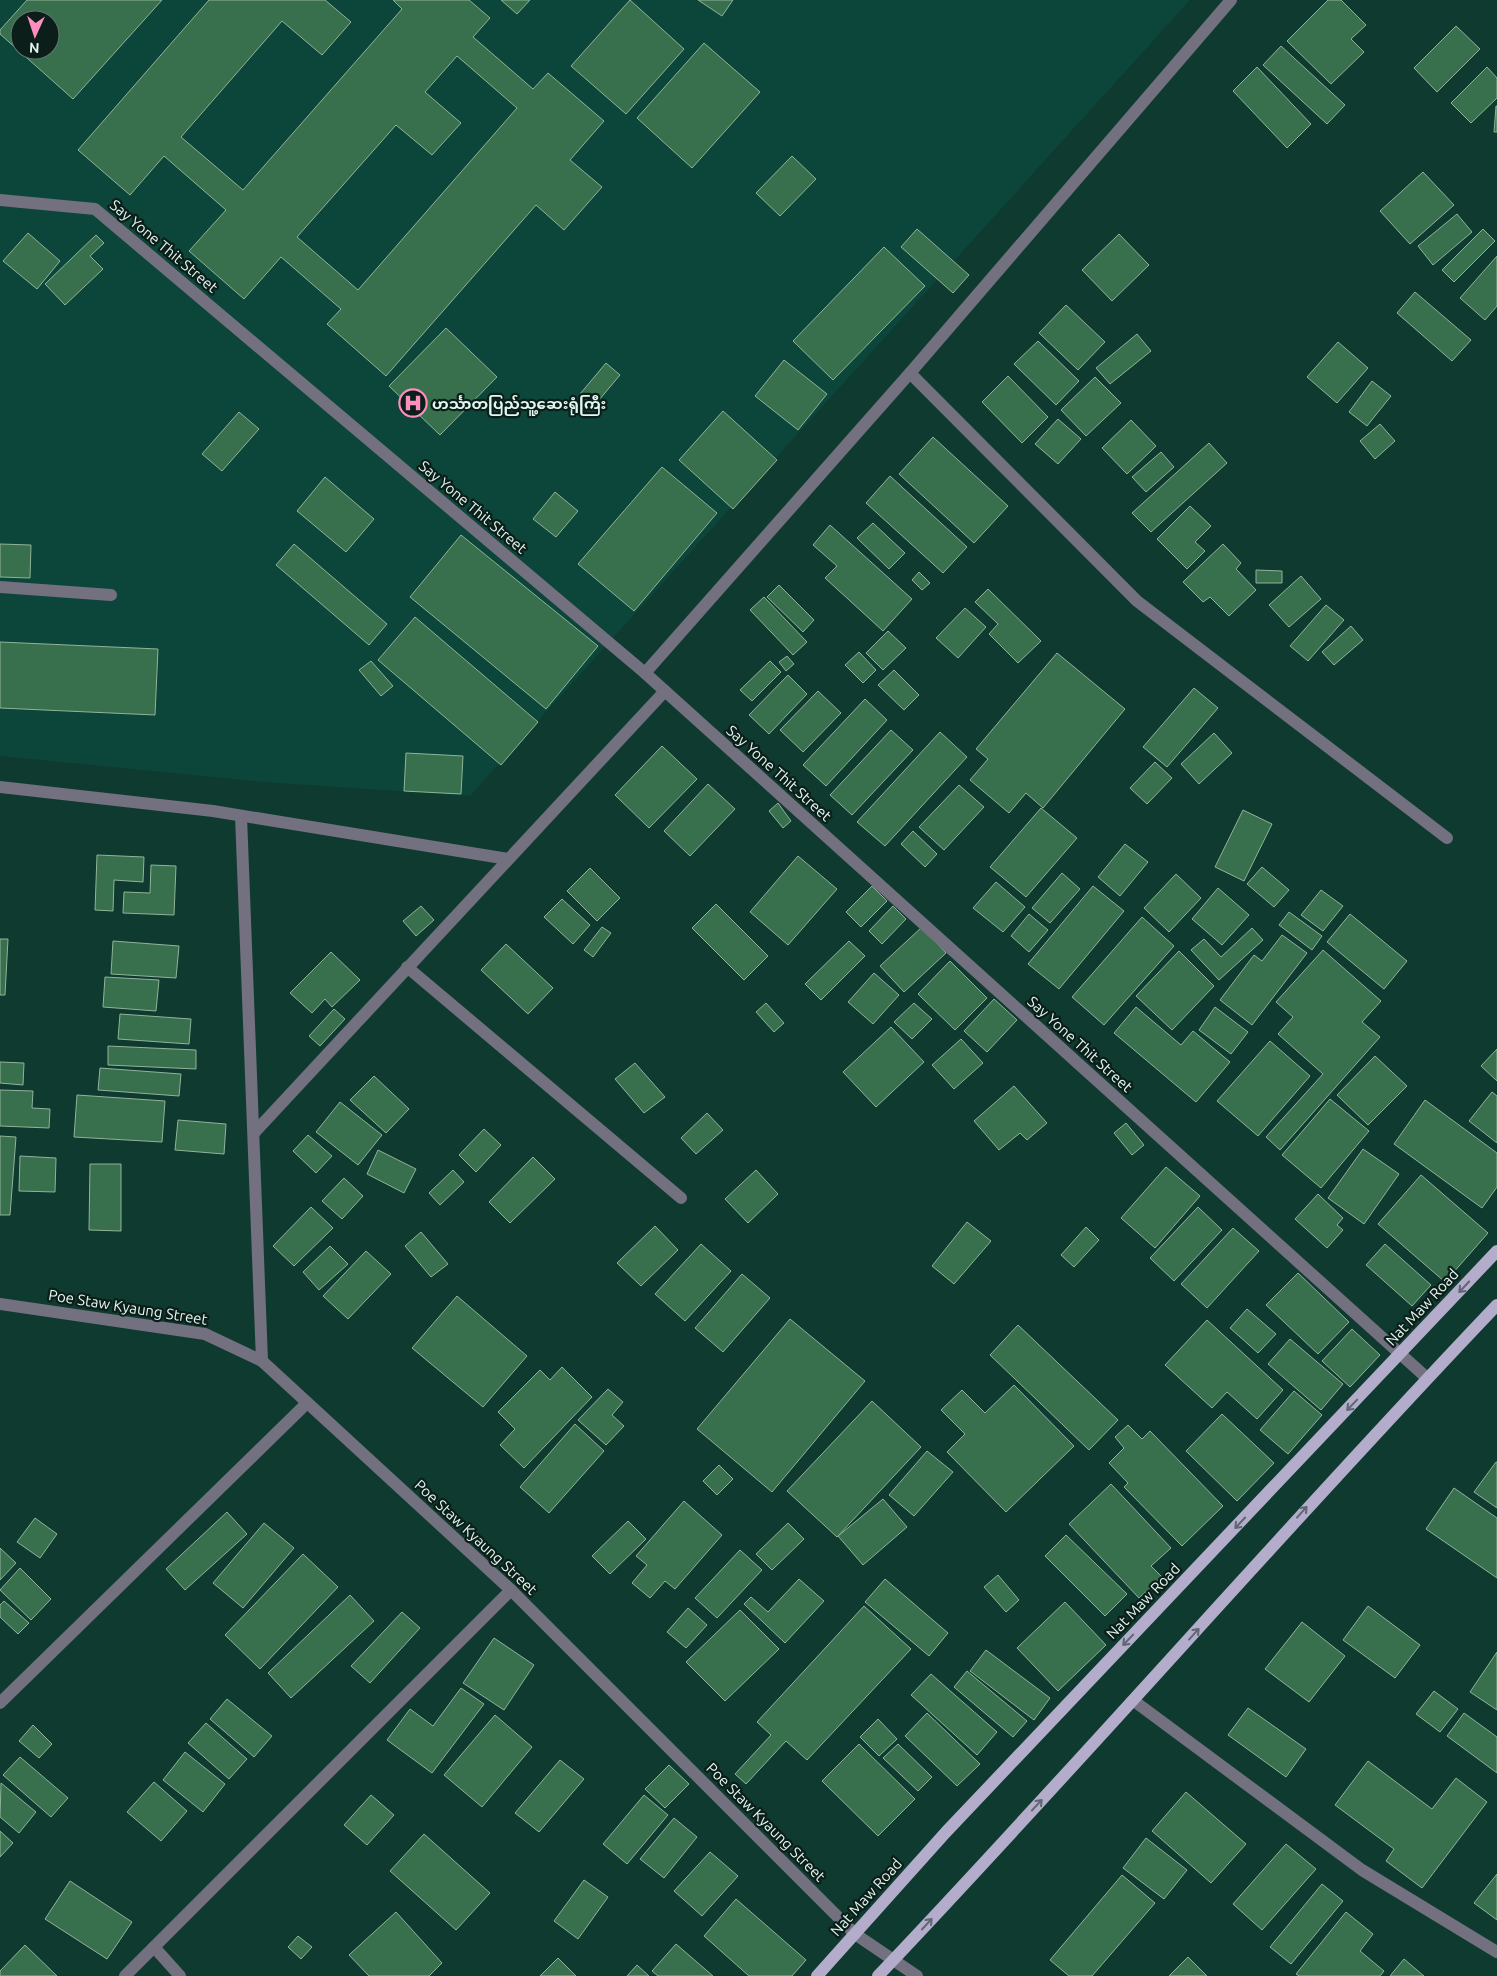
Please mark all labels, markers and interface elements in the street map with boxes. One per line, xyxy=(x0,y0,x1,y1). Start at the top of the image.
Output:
north arrow xyxy=(10,10,60,60)
text: N xyxy=(29,40,40,56)
street label: Say Yone Thit Street xyxy=(107,196,221,296)
hospital icon: ဟင်္သာတပြည်သူ့ဆေးရုံကြီး xyxy=(398,388,428,418)
place label: ဟင်္သာတပြည်သူ့ဆေးရုံကြီး xyxy=(432,394,606,416)
street label: Say Yone Thit Street xyxy=(416,457,530,557)
street label: Say Yone Thit Street xyxy=(723,721,835,825)
street label: Say Yone Thit Street xyxy=(1024,992,1136,1096)
street label: Nat Maw Road xyxy=(1382,1265,1462,1349)
one-way arrow xyxy=(1458,1280,1470,1293)
street label: Poe Staw Kyaung Street xyxy=(47,1286,209,1328)
one-way arrow xyxy=(1346,1398,1358,1411)
street label: Poe Staw Kyaung Street xyxy=(411,1476,541,1598)
one-way arrow xyxy=(1296,1506,1308,1519)
one-way arrow xyxy=(1234,1516,1246,1529)
street label: Nat Maw Road xyxy=(1103,1560,1183,1642)
one-way arrow xyxy=(1188,1627,1200,1640)
one-way arrow xyxy=(1122,1634,1134,1647)
street label: Poe Staw Kyaung Street xyxy=(703,1759,829,1885)
one-way arrow xyxy=(1031,1799,1043,1812)
street label: Nat Maw Road xyxy=(827,1855,905,1939)
one-way arrow xyxy=(921,1918,933,1931)

